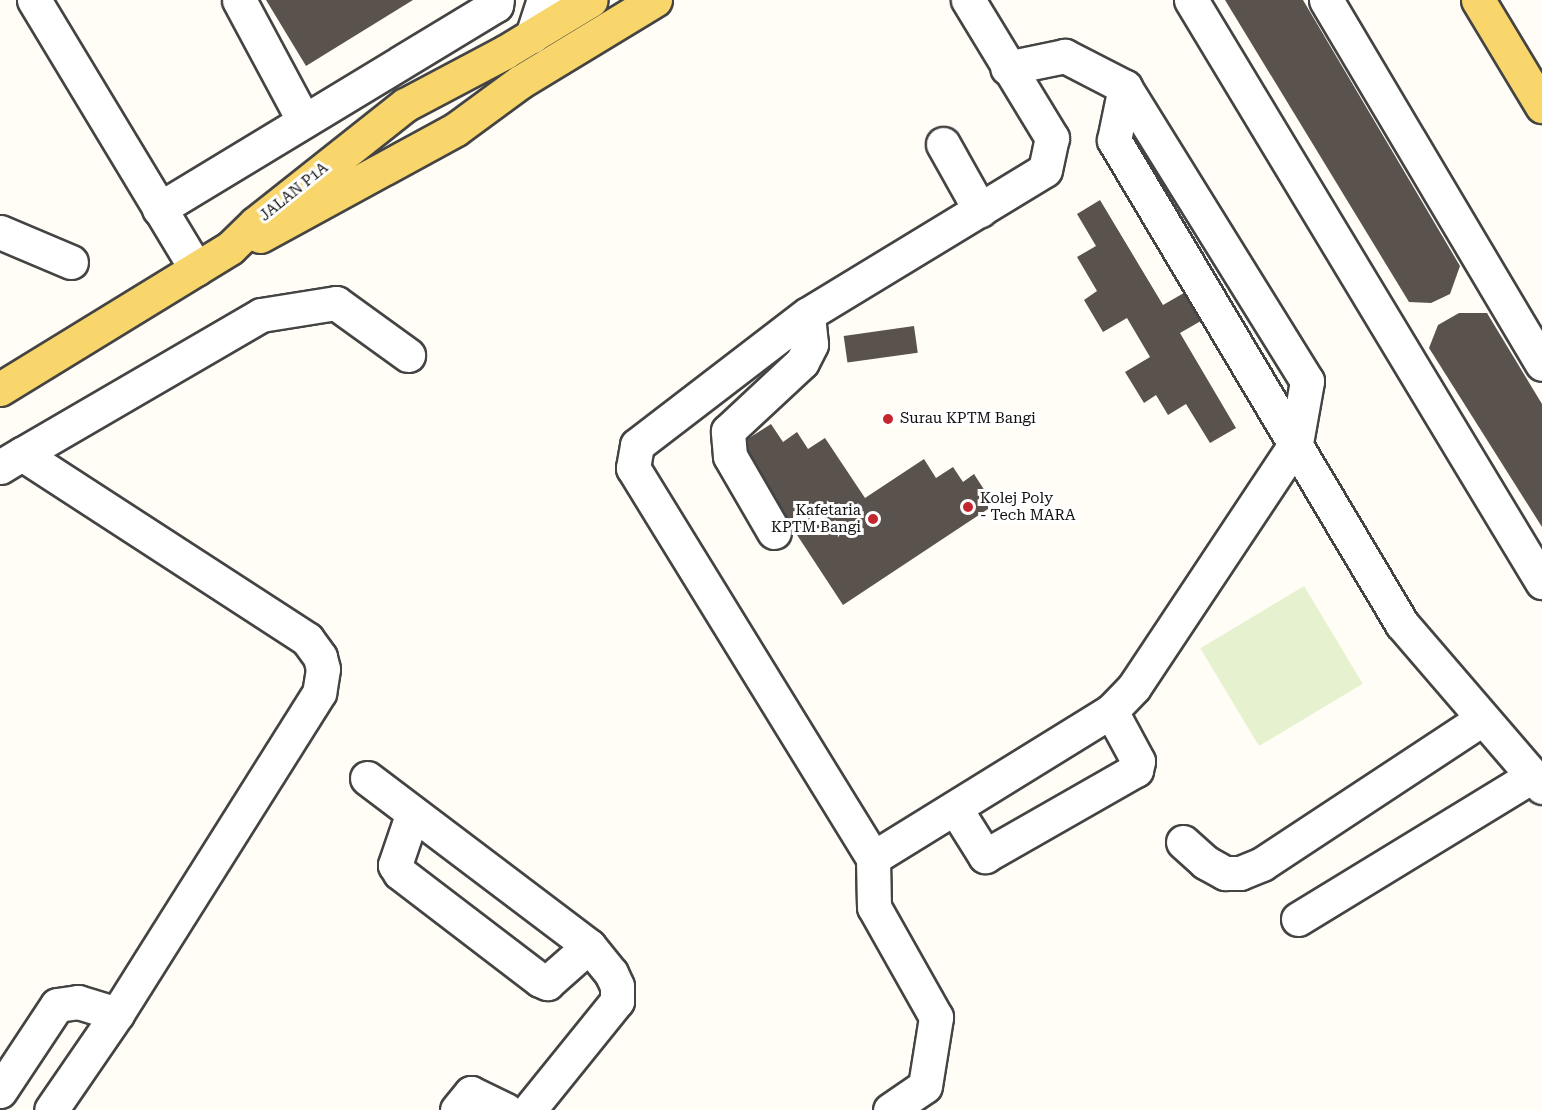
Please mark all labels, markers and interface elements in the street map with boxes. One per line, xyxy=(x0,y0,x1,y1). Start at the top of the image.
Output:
street label: JALAN P1A xyxy=(256,159,332,225)
place label: Surau KPTM Bangi xyxy=(900,410,1036,428)
marker: Surau KPTM Bangi xyxy=(881,412,895,426)
place label: Kolej Poly - Tech MARA xyxy=(980,489,1075,524)
marker: Kolej Poly - Tech MARA xyxy=(961,500,975,514)
place label: Kafetaria KPTM Bangi xyxy=(771,501,861,536)
marker: Kafetaria KPTM Bangi xyxy=(866,512,880,526)

